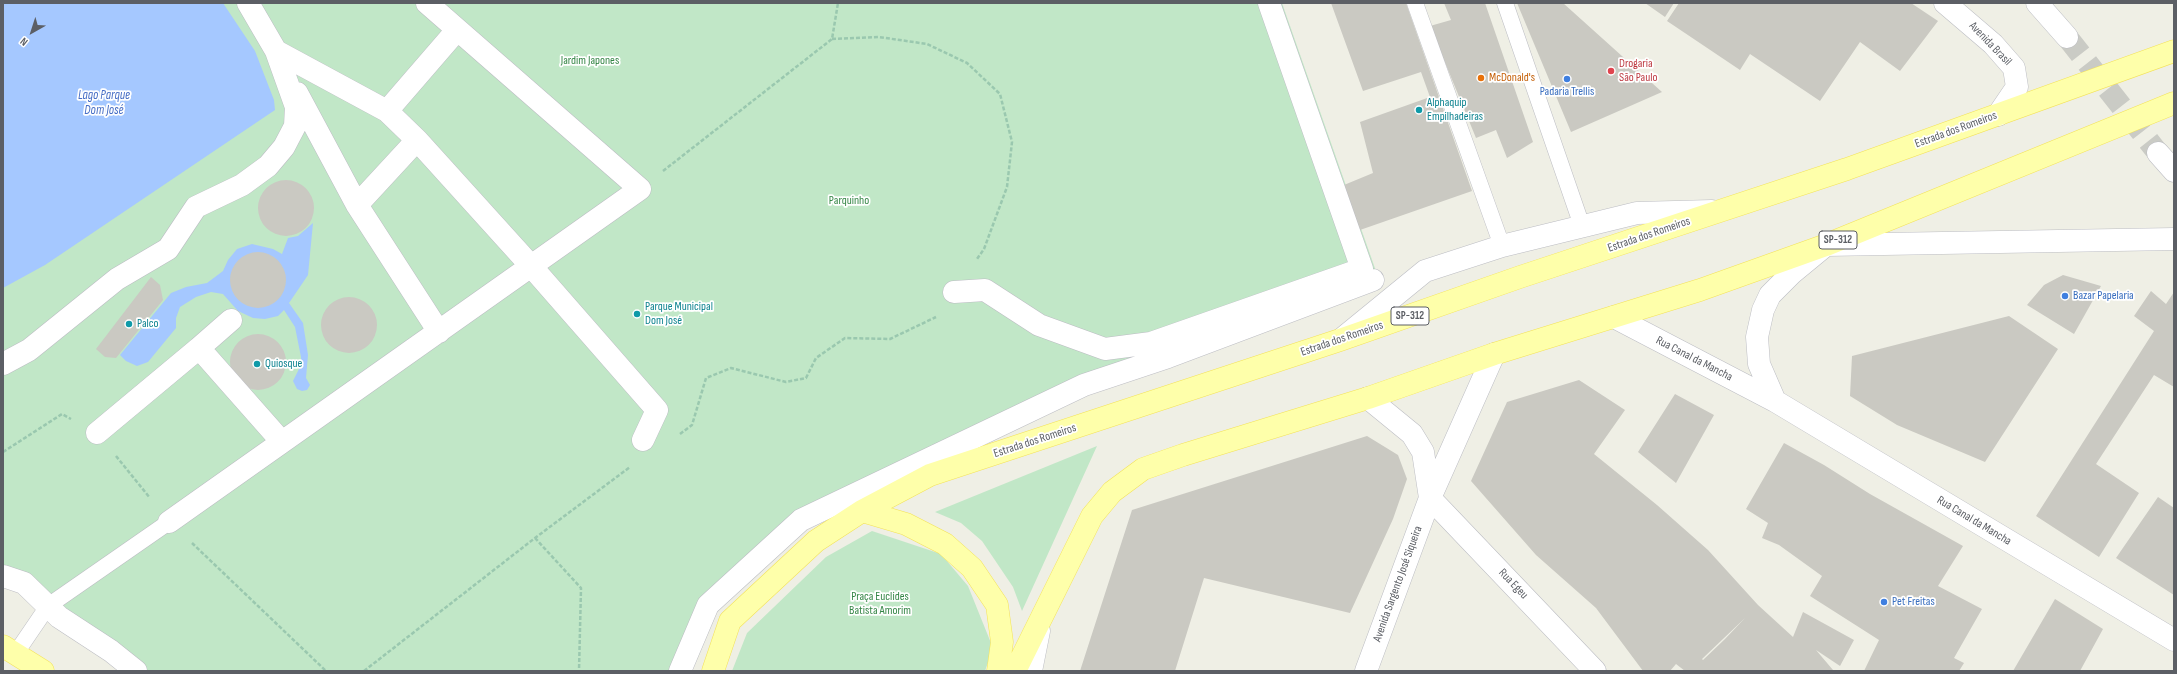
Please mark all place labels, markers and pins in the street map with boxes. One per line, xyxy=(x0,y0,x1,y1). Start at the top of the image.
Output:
place label: Drogaria São Paulo xyxy=(1619,57,1657,85)
marker: Drogaria São Paulo xyxy=(1606,66,1616,76)
place label: McDonald's xyxy=(1489,71,1535,85)
marker: McDonald's xyxy=(1476,73,1486,83)
marker: Padaria Trellis xyxy=(1562,74,1572,84)
place label: Padaria Trellis xyxy=(1540,85,1594,99)
place label: Alphaquip Empilhadeiras xyxy=(1427,96,1483,124)
marker: Alphaquip Empilhadeiras xyxy=(1414,105,1424,115)
place label: Bazar Papelaria xyxy=(2073,289,2134,303)
marker: Bazar Papelaria xyxy=(2060,291,2070,301)
place label: Parque Municipal Dom José xyxy=(645,300,713,328)
marker: Parque Municipal Dom José xyxy=(632,309,642,319)
place label: Palco xyxy=(137,317,158,331)
marker: Palco xyxy=(124,319,134,329)
place label: Quiosque xyxy=(265,357,302,371)
marker: Quiosque xyxy=(252,359,262,369)
place label: Pet Freitas xyxy=(1892,595,1935,609)
marker: Pet Freitas xyxy=(1879,597,1889,607)

